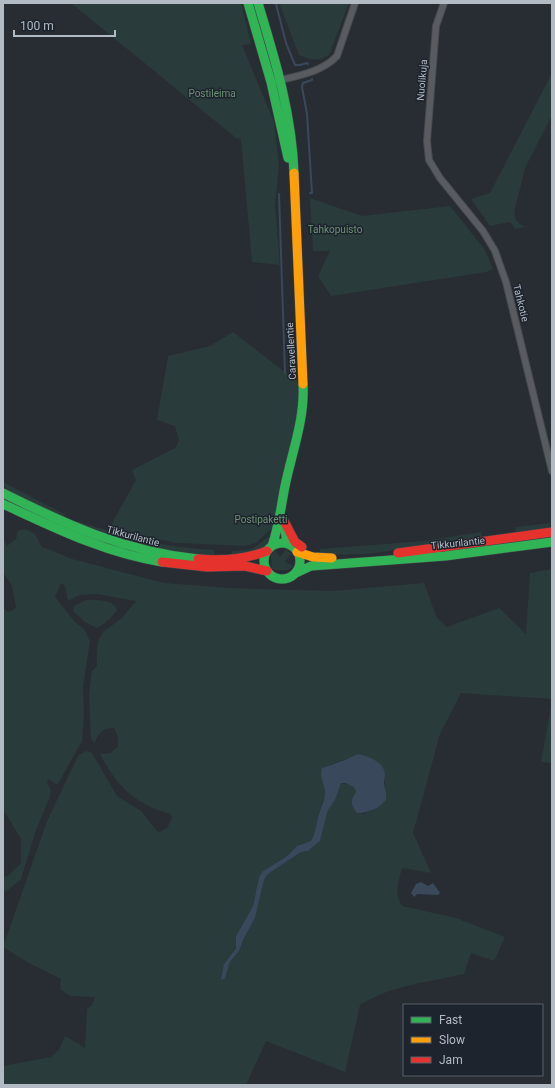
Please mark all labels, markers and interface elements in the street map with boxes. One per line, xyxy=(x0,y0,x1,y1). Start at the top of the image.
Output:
scale bar xyxy=(14,12,115,38)
text: 100 m xyxy=(20,19,54,33)
street label: Nuolikuja xyxy=(415,59,429,101)
park label: Postileima xyxy=(188,88,236,99)
park label: Tahkopuisto xyxy=(308,224,363,235)
street label: Tahkotie xyxy=(511,283,531,323)
street label: Caravellentie xyxy=(284,322,298,380)
park label: Postipaketti xyxy=(234,514,288,525)
street label: Tikkurilantie xyxy=(105,524,161,548)
street label: Tikkurilantie xyxy=(430,535,486,551)
legend xyxy=(403,1004,543,1076)
text: Fast xyxy=(439,1013,462,1027)
text: Slow xyxy=(439,1033,465,1047)
text: Jam xyxy=(439,1053,463,1067)

